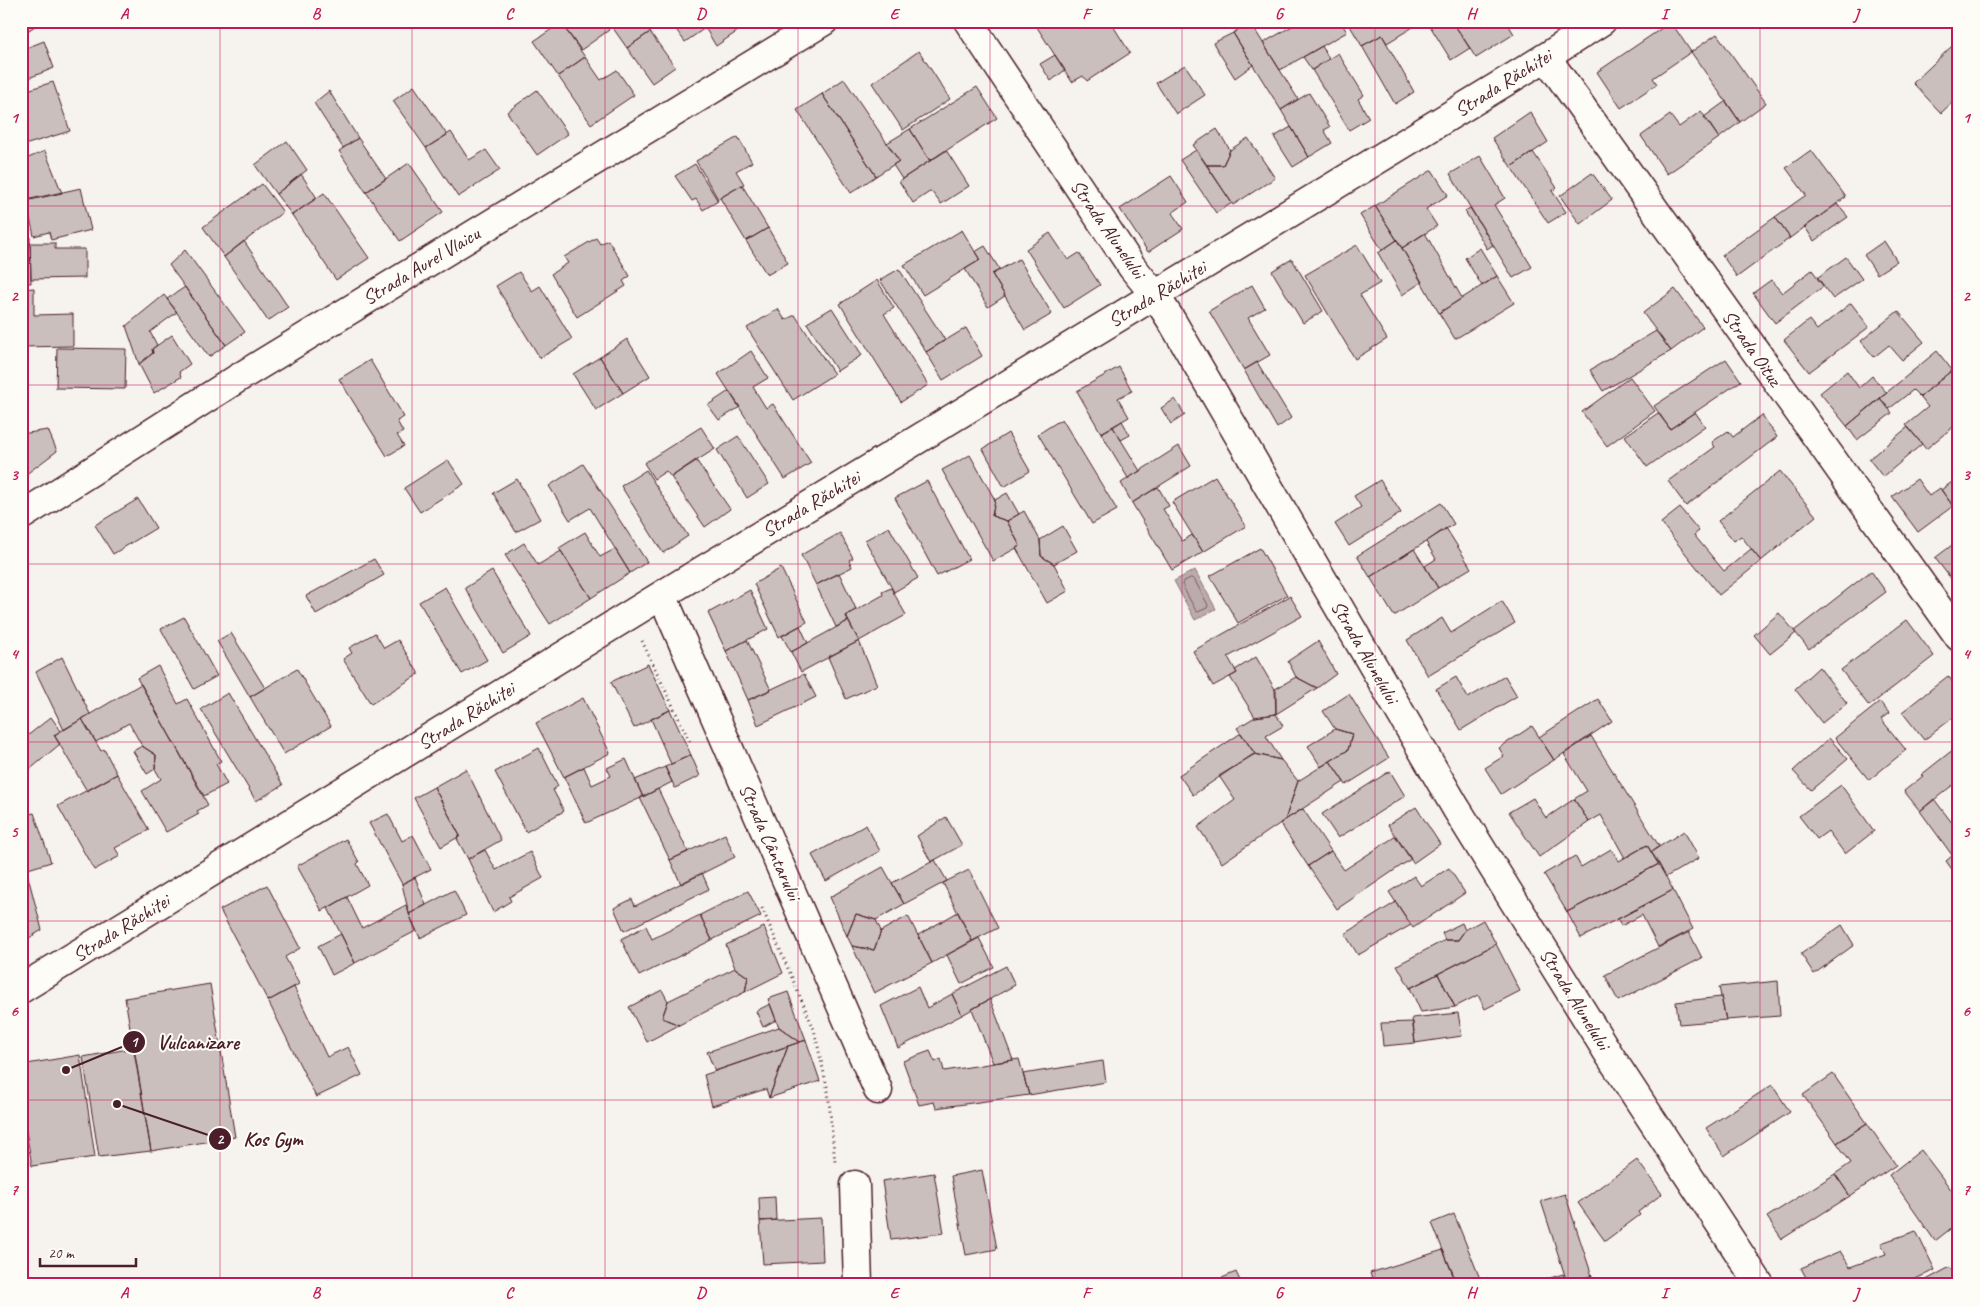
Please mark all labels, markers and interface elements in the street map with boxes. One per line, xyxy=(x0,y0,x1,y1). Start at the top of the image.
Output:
text: A xyxy=(120,4,130,24)
text: B xyxy=(312,4,322,24)
text: C xyxy=(505,4,515,24)
text: D xyxy=(696,4,707,24)
text: E xyxy=(890,4,901,24)
text: F xyxy=(1082,4,1093,24)
text: G xyxy=(1275,4,1285,24)
text: H xyxy=(1466,4,1478,24)
text: I xyxy=(1661,4,1671,24)
text: J xyxy=(1852,4,1861,24)
street label: Strada Răchitei xyxy=(1450,42,1558,123)
text: 1 xyxy=(10,108,19,128)
text: 1 xyxy=(1962,108,1971,128)
street label: Strada Alunelului xyxy=(1065,175,1153,285)
street label: Strada Aurel Vlaicu xyxy=(358,220,485,311)
street label: Strada Răchitei xyxy=(1104,254,1212,333)
text: 2 xyxy=(10,286,19,306)
text: 2 xyxy=(1962,286,1971,306)
street label: Strada Oituz xyxy=(1717,305,1788,392)
street label: Strada Răchitei xyxy=(758,464,866,543)
text: 3 xyxy=(10,465,19,485)
text: 3 xyxy=(1962,465,1971,485)
street label: Strada Alunelului xyxy=(1325,596,1406,710)
text: 4 xyxy=(10,644,19,664)
text: 4 xyxy=(1962,644,1971,664)
street label: Strada Răchitei xyxy=(413,675,521,756)
street label: Strada Cântarului xyxy=(733,780,808,906)
text: 5 xyxy=(11,822,20,842)
text: 5 xyxy=(1963,822,1972,842)
street label: Strada Răchitei xyxy=(68,887,176,968)
street label: Strada Alunelului xyxy=(1534,944,1617,1056)
text: 6 xyxy=(10,1001,19,1021)
text: 6 xyxy=(1962,1001,1971,1021)
callout: Vulcanizare xyxy=(122,1024,249,1060)
text: Vulcanizare xyxy=(157,1029,241,1055)
text: 1 xyxy=(131,1033,140,1052)
callout: Kos Gym xyxy=(208,1121,313,1157)
text: Kos Gym xyxy=(243,1126,304,1153)
text: 2 xyxy=(217,1130,225,1149)
text: 7 xyxy=(10,1180,19,1200)
text: 7 xyxy=(1962,1180,1971,1200)
scale bar xyxy=(40,1236,136,1268)
text: 20 m xyxy=(48,1244,75,1263)
text: A xyxy=(120,1283,130,1303)
text: B xyxy=(312,1283,322,1303)
text: C xyxy=(505,1283,515,1303)
text: D xyxy=(696,1283,707,1303)
text: E xyxy=(890,1283,901,1303)
text: F xyxy=(1082,1283,1093,1303)
text: G xyxy=(1275,1283,1285,1303)
text: H xyxy=(1466,1283,1478,1303)
text: I xyxy=(1661,1283,1671,1303)
text: J xyxy=(1852,1283,1861,1303)

